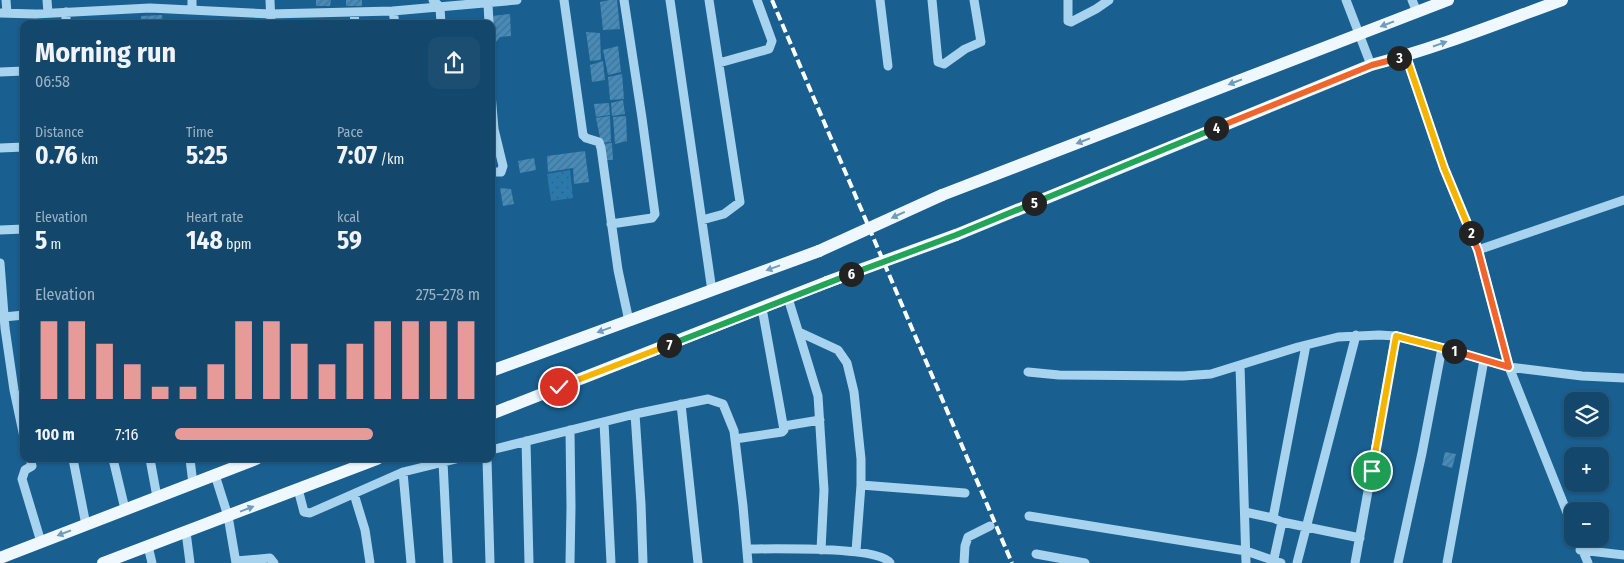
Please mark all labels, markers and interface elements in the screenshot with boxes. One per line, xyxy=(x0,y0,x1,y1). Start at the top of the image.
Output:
one-way arrow xyxy=(1379,21,1394,28)
text: Morning run xyxy=(35,36,176,69)
button: share xyxy=(428,37,480,89)
one-way arrow xyxy=(1433,40,1448,47)
pin: 3 xyxy=(1386,46,1412,70)
text: 3 xyxy=(1396,50,1403,67)
text: 06:58 xyxy=(35,72,70,91)
one-way arrow xyxy=(1228,79,1242,87)
pin: 4 xyxy=(1204,116,1228,140)
text: 4 xyxy=(1213,120,1220,137)
text: Distance xyxy=(35,124,84,141)
text: Time xyxy=(186,124,214,141)
text: Pace xyxy=(337,124,363,141)
one-way arrow xyxy=(1075,137,1090,145)
text: 0.76 xyxy=(35,141,78,171)
text: 5:25 xyxy=(186,141,228,171)
text: 7:07 xyxy=(337,141,377,171)
text: km xyxy=(78,151,98,168)
text: /km xyxy=(377,151,404,168)
pin: 5 xyxy=(1022,190,1046,216)
text: 5 xyxy=(1031,195,1038,212)
text: Elevation xyxy=(35,209,88,226)
text: Heart rate xyxy=(186,209,243,226)
text: kcal xyxy=(337,209,360,226)
one-way arrow xyxy=(891,212,905,220)
pin: 2 xyxy=(1458,220,1484,246)
text: 2 xyxy=(1468,225,1475,242)
text: 5 xyxy=(35,226,47,256)
text: 148 xyxy=(186,226,223,256)
text: 59 xyxy=(337,226,362,256)
text: m xyxy=(47,236,61,253)
text: bpm xyxy=(223,236,252,253)
pin: 6 xyxy=(838,262,864,286)
one-way arrow xyxy=(765,264,780,272)
text: 6 xyxy=(848,266,855,283)
text: Elevation xyxy=(35,285,95,304)
text: 275–278 m xyxy=(416,285,480,304)
one-way arrow xyxy=(596,326,611,334)
pin: 7 xyxy=(656,332,682,358)
text: 7 xyxy=(667,337,672,354)
pin: 1 xyxy=(1442,338,1466,364)
text: 1 xyxy=(1452,343,1457,360)
pin xyxy=(538,366,580,408)
icon: check xyxy=(545,373,573,401)
map controls xyxy=(1564,392,1609,547)
button: layers xyxy=(1564,392,1609,437)
text: 100 m xyxy=(35,425,75,444)
text: 7:16 xyxy=(115,425,138,444)
button: + xyxy=(1564,447,1609,492)
pin xyxy=(1351,450,1393,492)
icon: arrive xyxy=(1358,457,1386,485)
button: − xyxy=(1564,502,1609,547)
one-way arrow xyxy=(240,505,255,513)
one-way arrow xyxy=(56,529,71,537)

